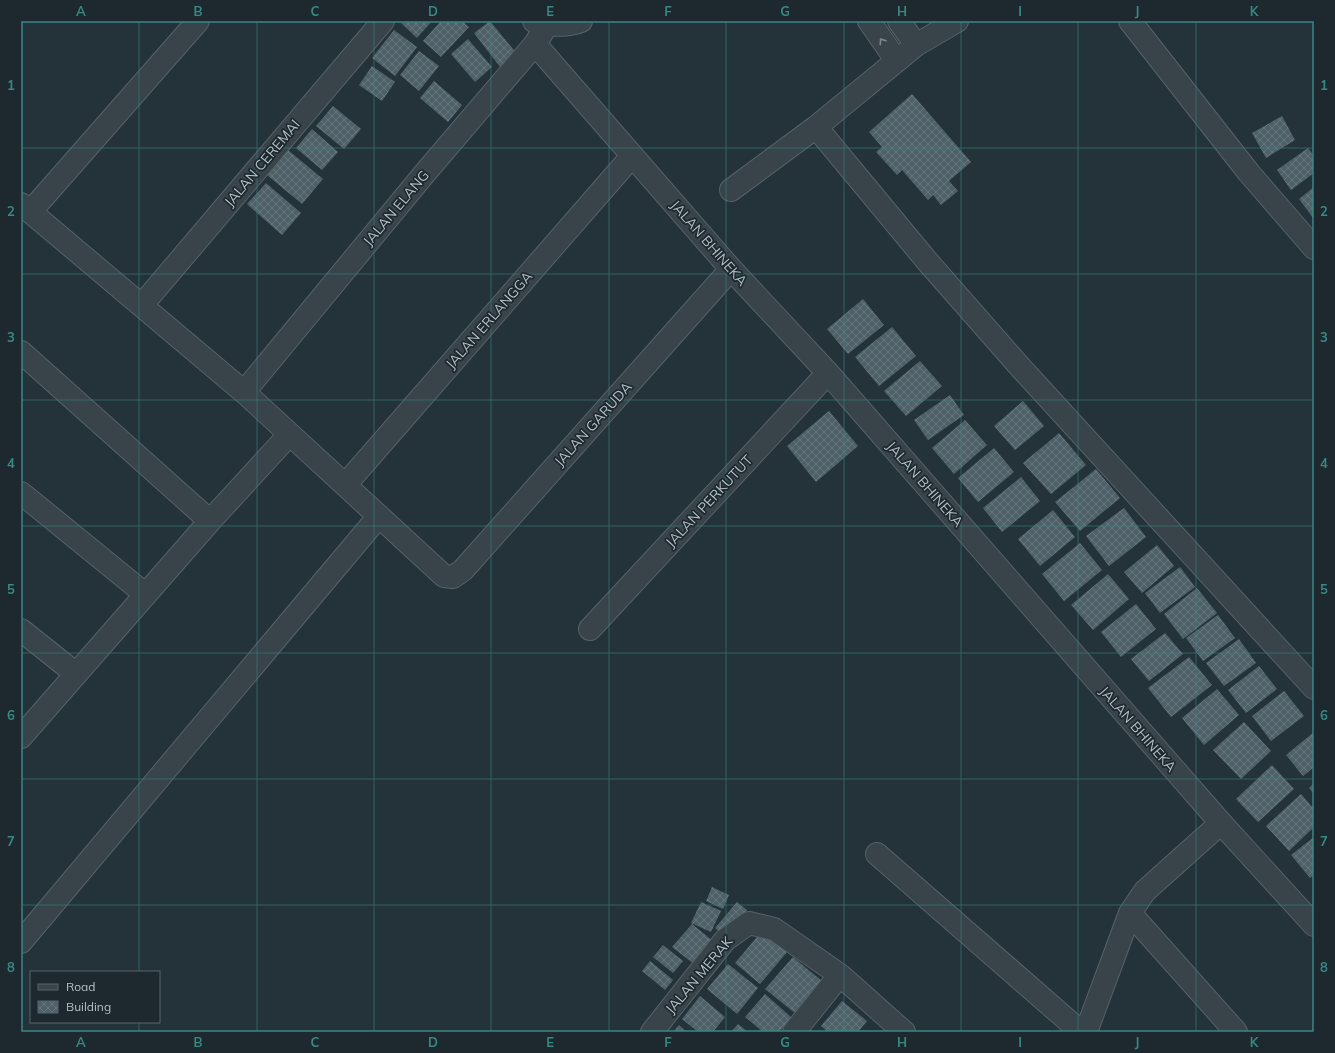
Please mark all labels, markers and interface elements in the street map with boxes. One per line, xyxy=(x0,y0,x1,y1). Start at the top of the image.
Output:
text: A xyxy=(76,3,86,19)
text: B xyxy=(194,3,203,19)
text: C xyxy=(311,3,320,19)
text: D xyxy=(428,3,438,19)
text: E xyxy=(546,3,554,19)
text: F xyxy=(664,3,672,19)
text: G xyxy=(780,3,790,19)
text: H xyxy=(897,3,907,19)
text: I xyxy=(1018,3,1022,19)
text: J xyxy=(1135,3,1139,19)
text: K xyxy=(1250,3,1260,19)
one-way arrow xyxy=(880,38,887,45)
text: 1 xyxy=(7,77,15,93)
text: 1 xyxy=(1320,77,1328,93)
street label: JALAN CEREMAI xyxy=(220,116,304,210)
street label: JALAN ELANG xyxy=(359,167,433,249)
street label: JALAN BHINEKA xyxy=(667,196,752,290)
text: 2 xyxy=(7,203,15,219)
text: 2 xyxy=(1320,203,1328,219)
street label: JALAN ERLANGGA xyxy=(442,267,537,372)
text: 3 xyxy=(7,329,15,345)
text: 3 xyxy=(1320,329,1328,345)
street label: JALAN GARUDA xyxy=(550,377,636,470)
street label: JALAN BHINEKA xyxy=(883,437,968,531)
street label: JALAN PERKUTUT xyxy=(662,451,757,551)
text: 4 xyxy=(7,455,15,471)
text: 4 xyxy=(1320,455,1328,471)
text: 5 xyxy=(7,581,15,597)
text: 5 xyxy=(1320,581,1328,597)
street label: JALAN BHINEKA xyxy=(1096,682,1181,776)
text: 6 xyxy=(7,707,15,723)
text: 6 xyxy=(1320,707,1328,723)
text: 7 xyxy=(7,833,15,849)
text: 7 xyxy=(1320,833,1328,849)
street label: JALAN MERAK xyxy=(661,932,737,1017)
text: 8 xyxy=(7,959,15,975)
text: 8 xyxy=(1320,959,1328,975)
legend xyxy=(30,971,160,1023)
text: Road xyxy=(66,979,95,994)
text: Building xyxy=(66,999,111,1014)
text: A xyxy=(76,1034,86,1050)
text: B xyxy=(194,1034,203,1050)
text: C xyxy=(311,1034,320,1050)
text: D xyxy=(428,1034,438,1050)
text: E xyxy=(546,1034,554,1050)
text: F xyxy=(664,1034,672,1050)
text: G xyxy=(780,1034,790,1050)
text: H xyxy=(897,1034,907,1050)
text: I xyxy=(1018,1034,1022,1050)
text: J xyxy=(1135,1034,1139,1050)
text: K xyxy=(1250,1034,1260,1050)

